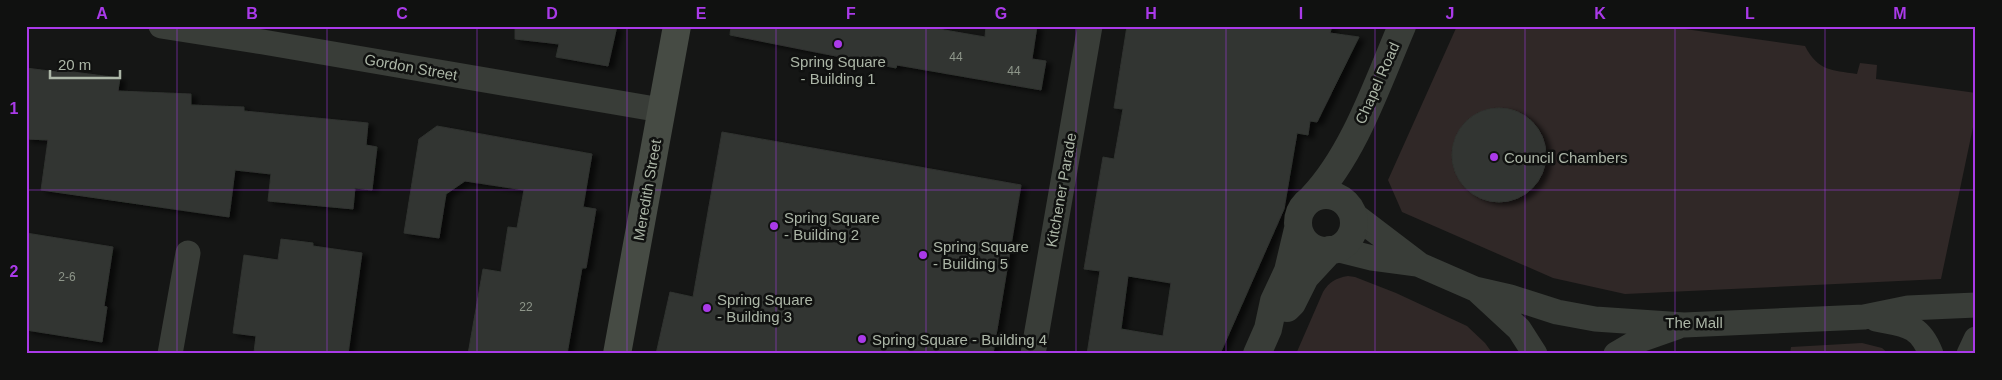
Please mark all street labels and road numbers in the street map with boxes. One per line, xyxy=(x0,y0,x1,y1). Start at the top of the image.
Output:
street label: Chapel Road xyxy=(1351,40,1403,126)
street label: Gordon Street xyxy=(363,50,460,84)
street label: Kitchener Parade xyxy=(1043,131,1079,249)
street label: Meredith Street xyxy=(630,137,664,242)
street label: The Mall xyxy=(1665,314,1723,331)

